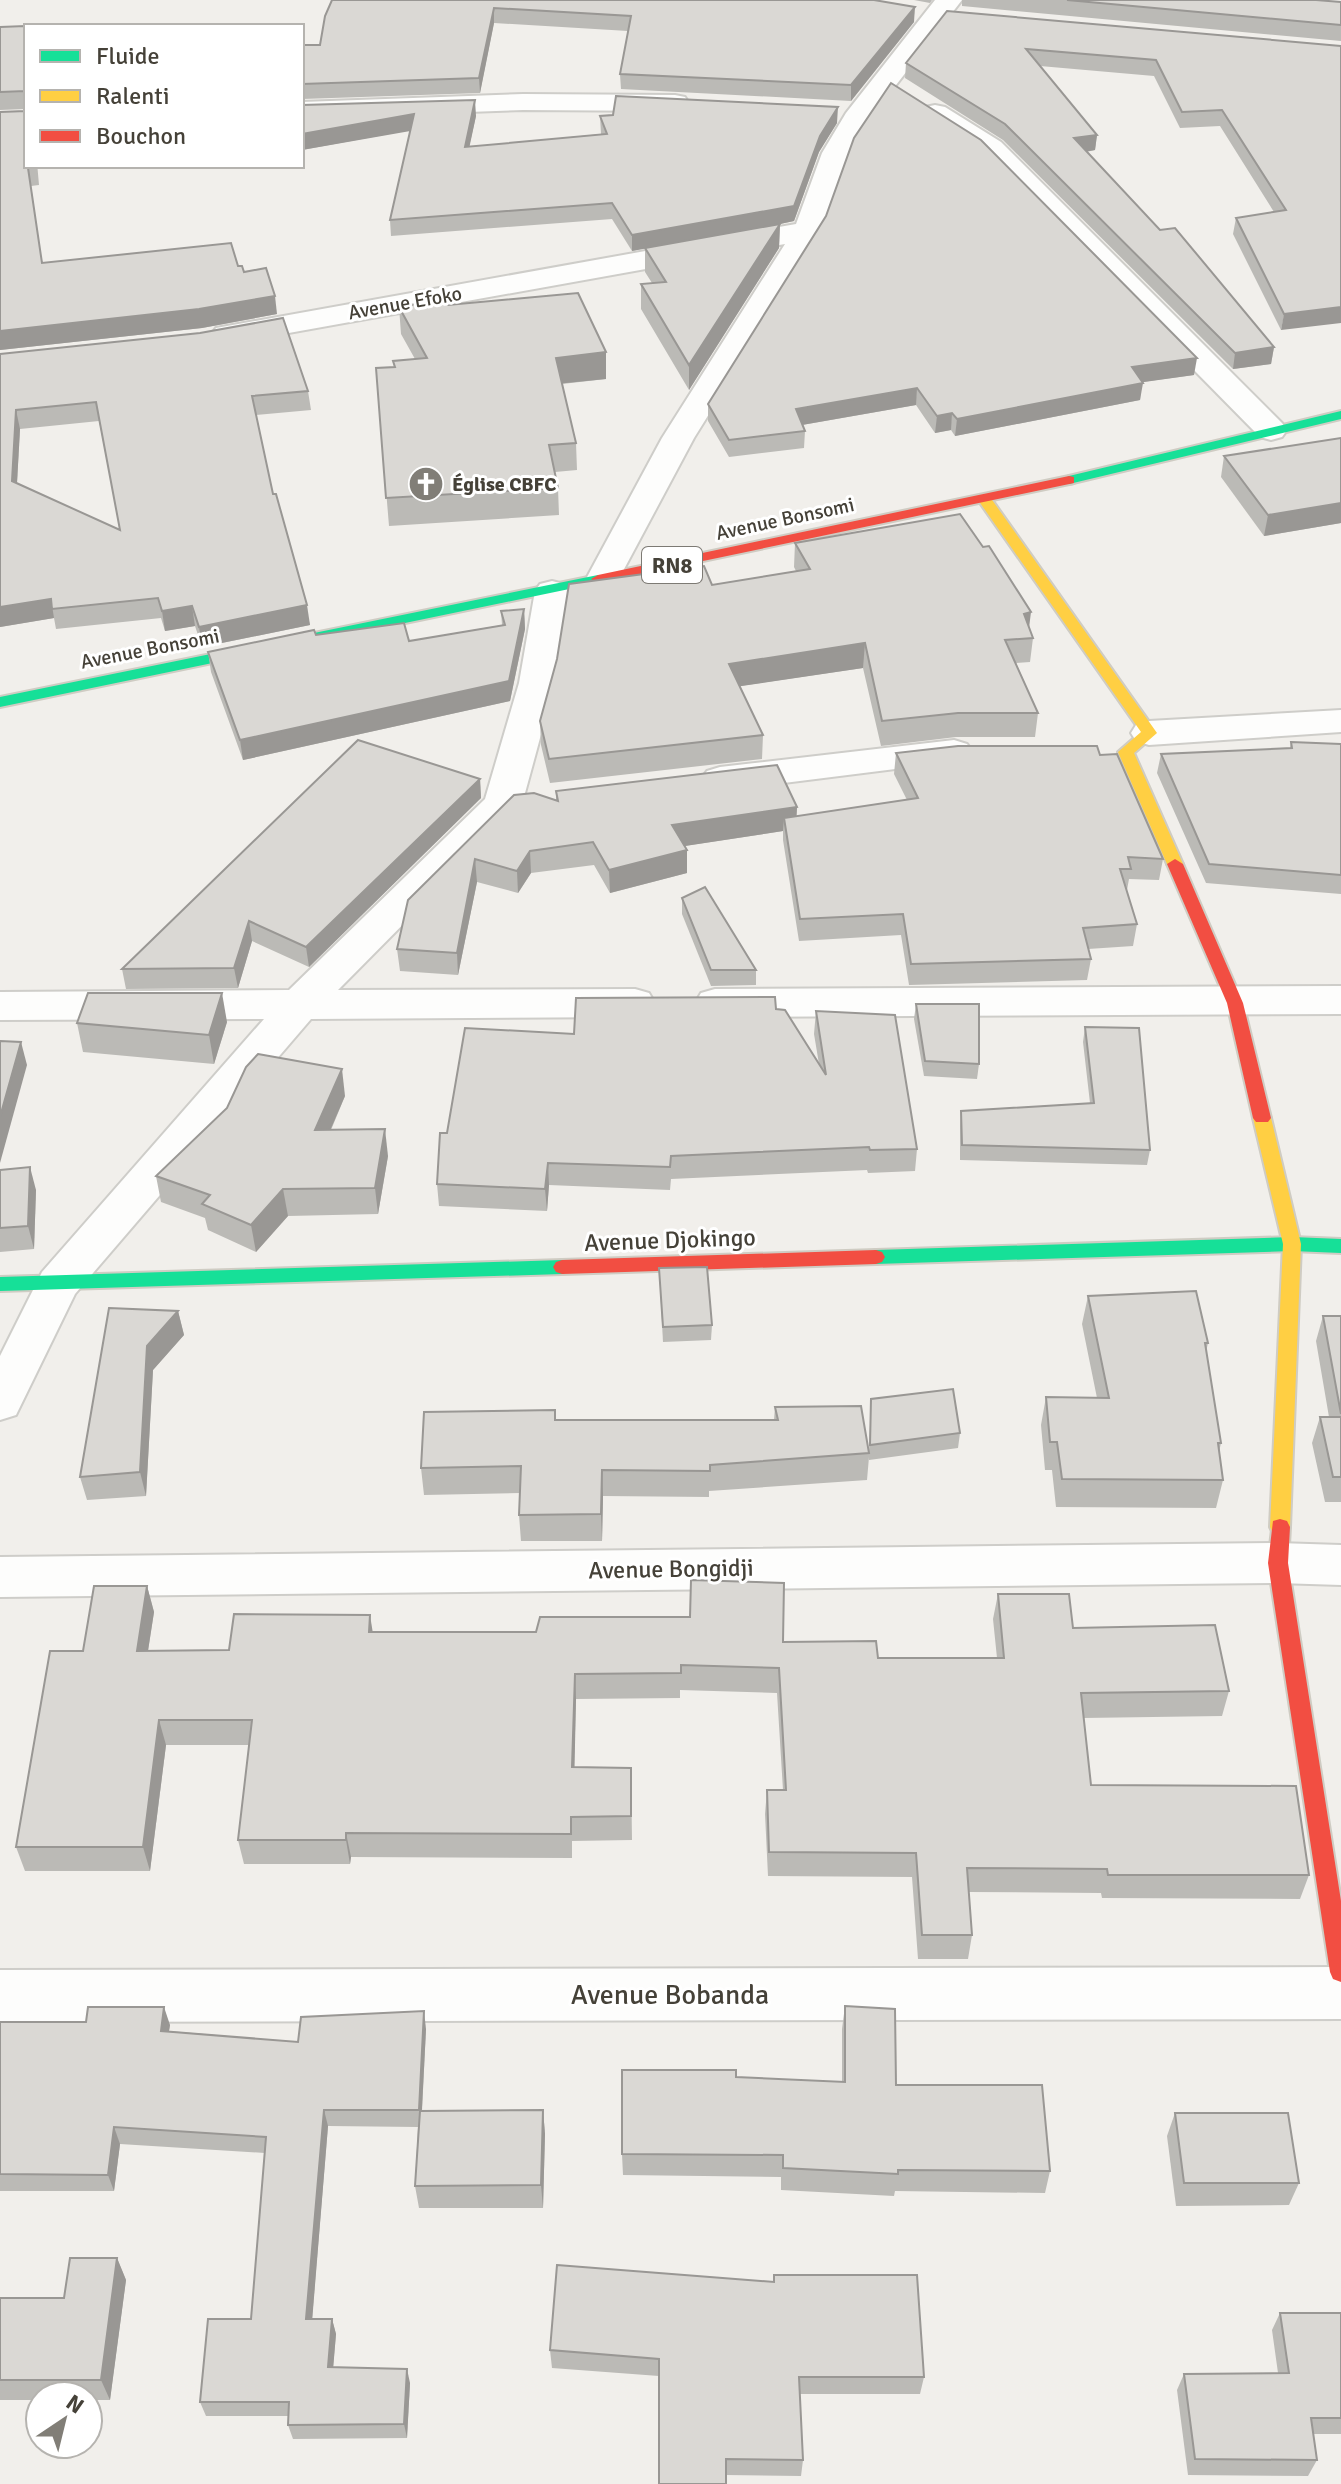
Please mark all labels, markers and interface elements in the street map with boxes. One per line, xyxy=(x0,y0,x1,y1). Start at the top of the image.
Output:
legend xyxy=(24,24,304,168)
text: Fluide xyxy=(96,41,160,71)
text: Ralenti xyxy=(96,81,169,111)
text: Bouchon xyxy=(96,121,186,151)
street label: Avenue Efoko xyxy=(346,281,464,325)
church icon: Église CBFC xyxy=(407,465,445,503)
place label: Église CBFC xyxy=(452,472,556,497)
street label: Avenue Bonsomi xyxy=(713,492,857,546)
road number: RN8 xyxy=(642,547,702,583)
street label: Avenue Bonsomi xyxy=(78,623,222,675)
street label: Avenue Djokingo xyxy=(584,1222,756,1258)
street label: Avenue Bongidji xyxy=(588,1553,754,1585)
street label: Avenue Bobanda xyxy=(571,1978,769,2012)
north arrow xyxy=(24,2380,104,2460)
text: N xyxy=(61,2389,89,2419)

